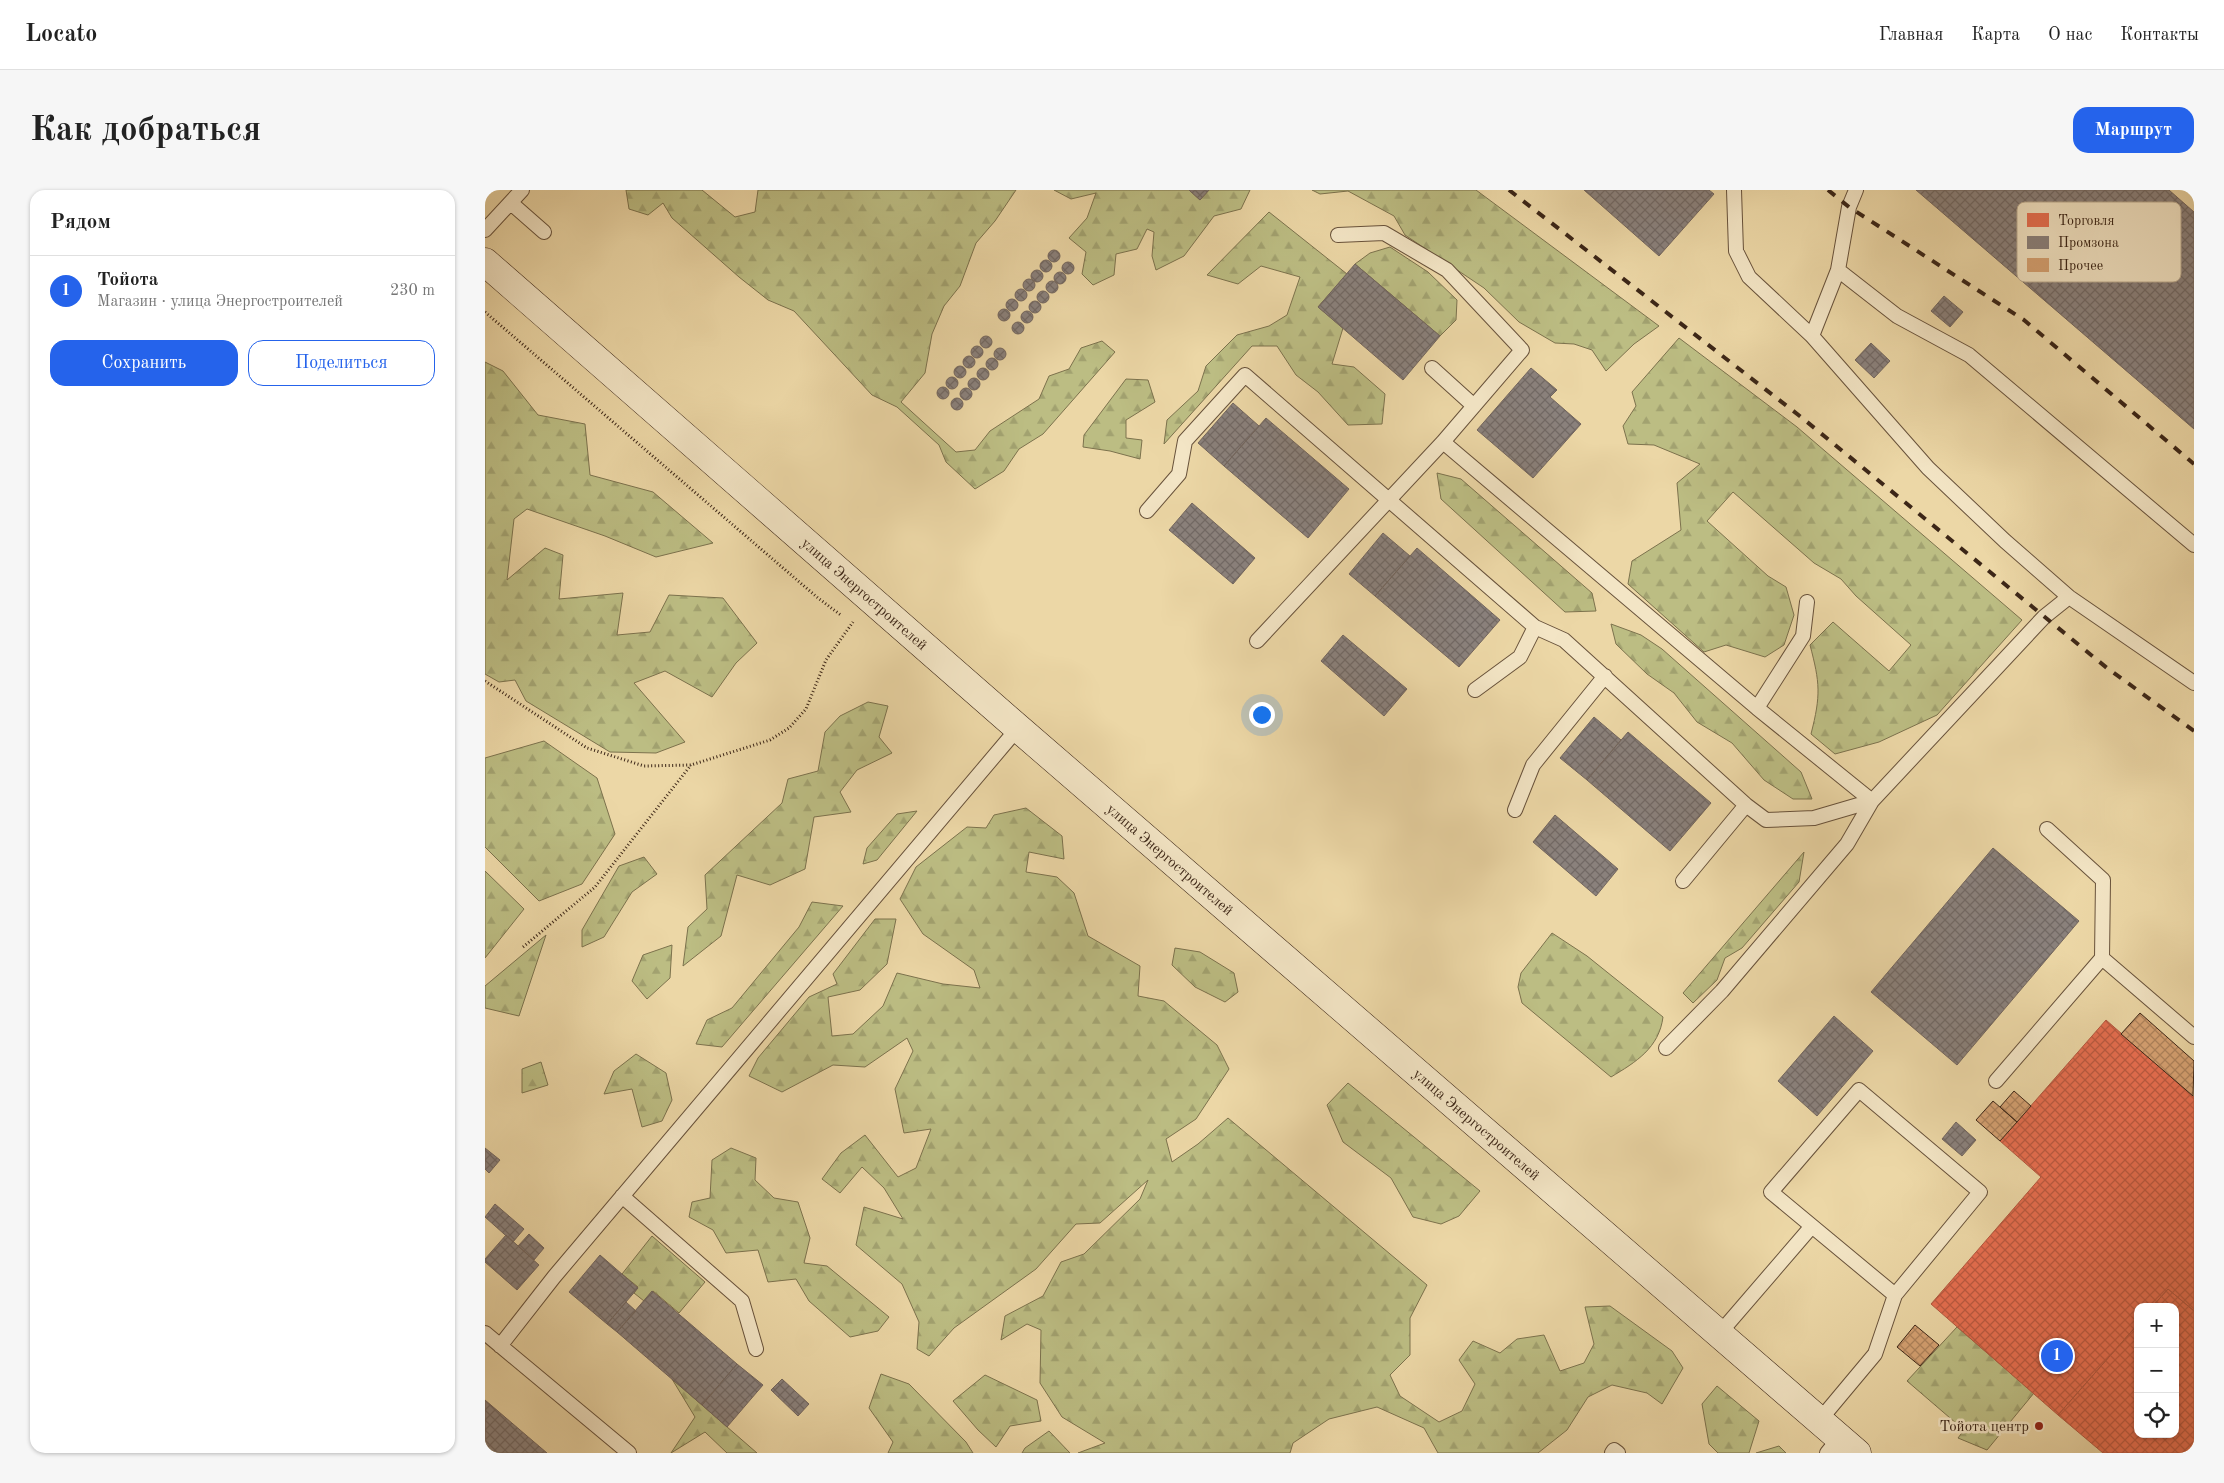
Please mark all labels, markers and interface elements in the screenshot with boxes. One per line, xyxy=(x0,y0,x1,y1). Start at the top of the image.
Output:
text: Locato xyxy=(25,23,97,47)
text: Главная xyxy=(1879,26,1943,44)
text: Карта xyxy=(1971,26,2020,44)
text: О нас xyxy=(2048,26,2092,44)
text: Контакты xyxy=(2120,26,2199,44)
button: Маршрут xyxy=(2073,107,2194,153)
text: Как добраться xyxy=(30,113,261,148)
legend xyxy=(2017,202,2181,282)
text: Рядом xyxy=(50,212,111,233)
text: Торговля xyxy=(2058,214,2115,228)
text: Промзона xyxy=(2058,236,2119,250)
text: Прочее xyxy=(2058,259,2103,273)
text: Тойота xyxy=(97,271,158,290)
text: 1 xyxy=(61,283,71,299)
text: 230 m xyxy=(390,283,435,299)
text: Магазин · улица Энергостроителей xyxy=(97,294,343,310)
button: Сохранить xyxy=(50,340,238,386)
button: Поделиться xyxy=(248,340,435,386)
street label: улица Энергостроителей xyxy=(798,536,929,654)
your location xyxy=(1249,702,1275,728)
street label: улица Энергостроителей xyxy=(1103,802,1235,919)
street label: улица Энергостроителей xyxy=(1409,1067,1542,1184)
map controls xyxy=(2134,1303,2179,1438)
button: + xyxy=(2134,1303,2179,1348)
pin: 1 xyxy=(2041,1337,2073,1375)
button: − xyxy=(2134,1348,2179,1393)
button: locate xyxy=(2134,1393,2179,1438)
place label: Тойота центр xyxy=(1939,1420,2029,1435)
marker: Тойота центр xyxy=(2033,1420,2045,1432)

